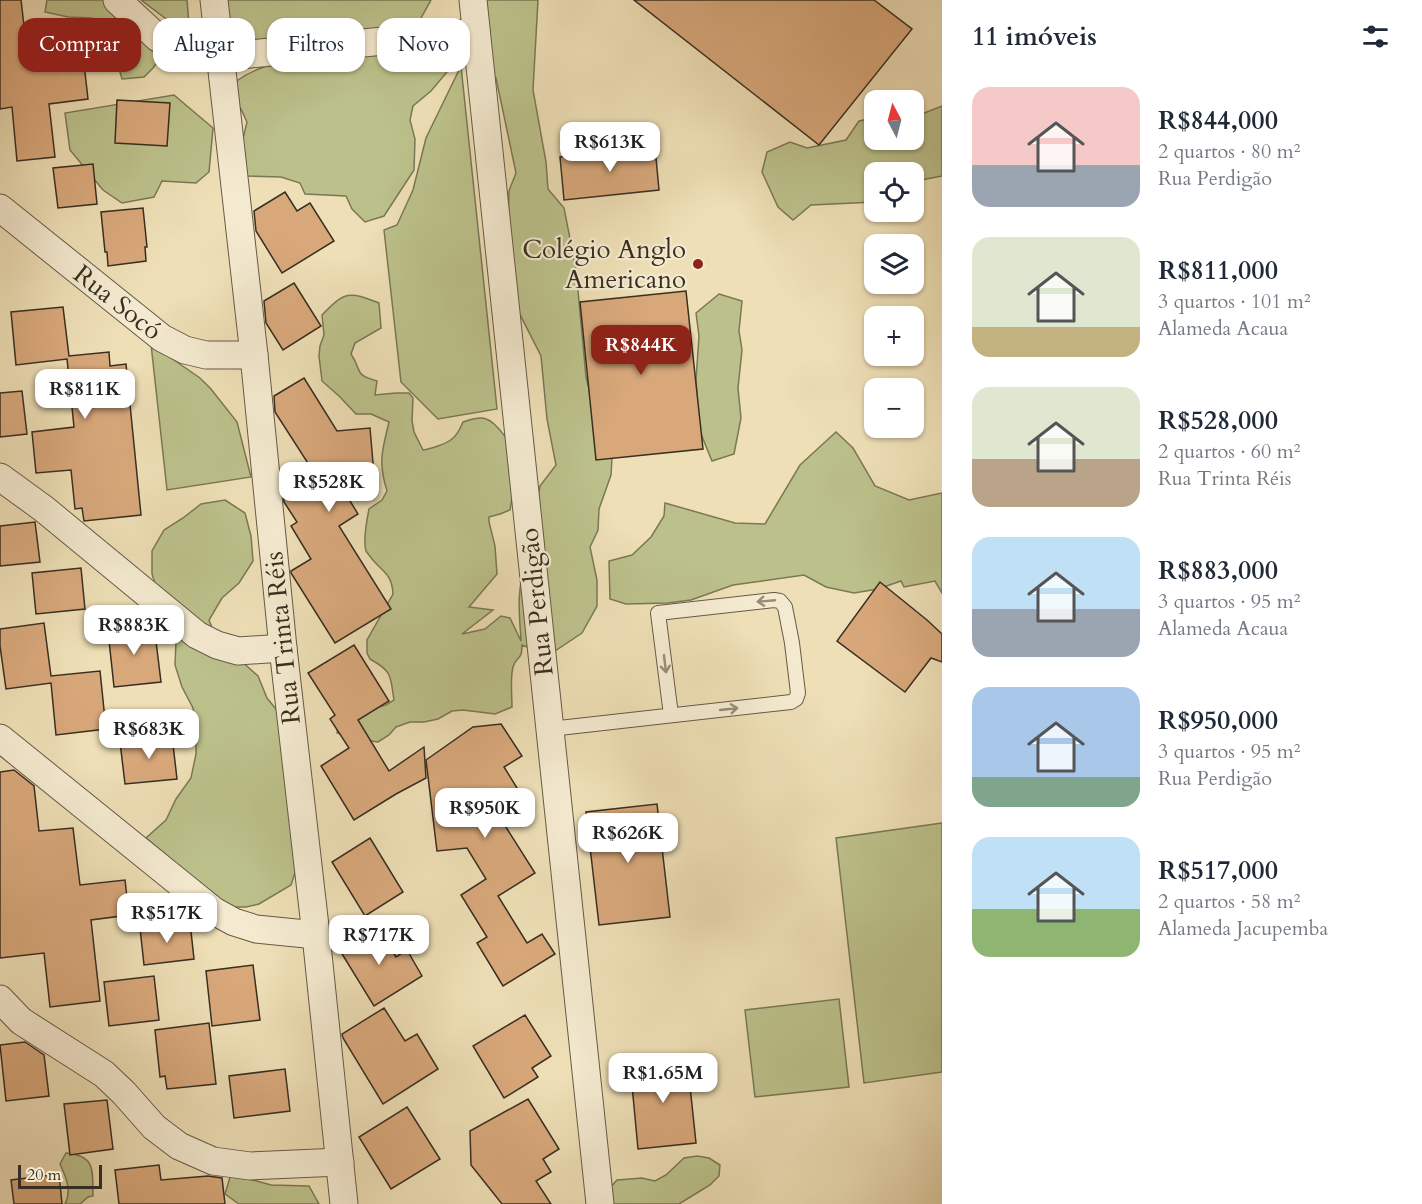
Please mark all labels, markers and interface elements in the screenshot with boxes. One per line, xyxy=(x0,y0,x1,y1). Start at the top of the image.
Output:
chip: Comprar xyxy=(18,18,141,72)
chip: Alugar xyxy=(153,18,255,72)
chip: Filtros xyxy=(267,18,365,72)
chip: Novo xyxy=(377,18,470,72)
text: 11 imóveis xyxy=(972,19,1097,54)
icon: filters xyxy=(1359,20,1392,53)
north arrow xyxy=(864,90,924,150)
map controls xyxy=(864,90,924,438)
text: R$844,000 xyxy=(1158,103,1278,138)
icon: home xyxy=(1020,111,1092,183)
pin: R$613K xyxy=(561,122,659,173)
text: R$613K xyxy=(574,128,646,155)
text: 2 quartos · 80 m² xyxy=(1158,138,1300,165)
button: locate xyxy=(864,162,924,222)
text: Rua Perdigão xyxy=(1158,165,1272,192)
place label: Colégio Anglo Americano xyxy=(522,232,686,297)
button: layers xyxy=(864,234,924,294)
text: R$811,000 xyxy=(1158,253,1278,288)
street label: Rua Socó xyxy=(66,257,169,348)
marker: Colégio Anglo Americano xyxy=(691,257,705,271)
icon: home xyxy=(1020,261,1092,333)
text: 3 quartos · 101 m² xyxy=(1158,288,1311,315)
button: + xyxy=(864,306,924,366)
text: Alameda Acaua xyxy=(1158,315,1288,342)
pin: R$844K xyxy=(592,325,690,376)
text: R$844K xyxy=(605,331,677,358)
pin: R$811K xyxy=(36,369,134,420)
text: R$811K xyxy=(49,375,121,402)
button: − xyxy=(864,378,924,438)
text: R$528,000 xyxy=(1158,403,1278,438)
icon: home xyxy=(1020,411,1092,483)
text: 2 quartos · 60 m² xyxy=(1158,438,1300,465)
pin: R$528K xyxy=(280,462,378,513)
text: Rua Trinta Réis xyxy=(1158,465,1291,492)
text: R$528K xyxy=(293,468,365,495)
street label: Rua Perdigão xyxy=(511,526,562,678)
street label: Rua Trinta Réis xyxy=(256,550,309,726)
text: R$883,000 xyxy=(1158,553,1278,588)
icon: home xyxy=(1020,561,1092,633)
text: 3 quartos · 95 m² xyxy=(1158,588,1300,615)
one-way arrow xyxy=(757,596,777,607)
pin: R$883K xyxy=(85,605,183,656)
text: R$883K xyxy=(98,611,170,638)
text: Alameda Acaua xyxy=(1158,615,1288,642)
one-way arrow xyxy=(660,654,671,673)
one-way arrow xyxy=(719,703,739,714)
text: R$950,000 xyxy=(1158,703,1278,738)
pin: R$683K xyxy=(100,709,198,760)
icon: home xyxy=(1020,711,1092,783)
text: R$683K xyxy=(113,715,185,742)
text: 3 quartos · 95 m² xyxy=(1158,738,1300,765)
text: Rua Perdigão xyxy=(1158,765,1272,792)
pin: R$950K xyxy=(436,788,534,839)
text: R$950K xyxy=(449,794,521,821)
pin: R$626K xyxy=(579,813,677,864)
text: R$626K xyxy=(592,819,664,846)
text: R$517,000 xyxy=(1158,853,1278,888)
icon: home xyxy=(1020,861,1092,933)
text: 2 quartos · 58 m² xyxy=(1158,888,1300,915)
pin: R$517K xyxy=(118,893,216,944)
text: R$517K xyxy=(131,899,203,926)
pin: R$717K xyxy=(330,915,428,966)
text: Alameda Jacupemba xyxy=(1158,915,1328,942)
text: R$717K xyxy=(343,921,415,948)
pin: R$1.65M xyxy=(608,1053,718,1104)
text: R$1.65M xyxy=(623,1059,703,1086)
scale bar xyxy=(18,1162,102,1190)
text: 20 m xyxy=(27,1164,61,1186)

